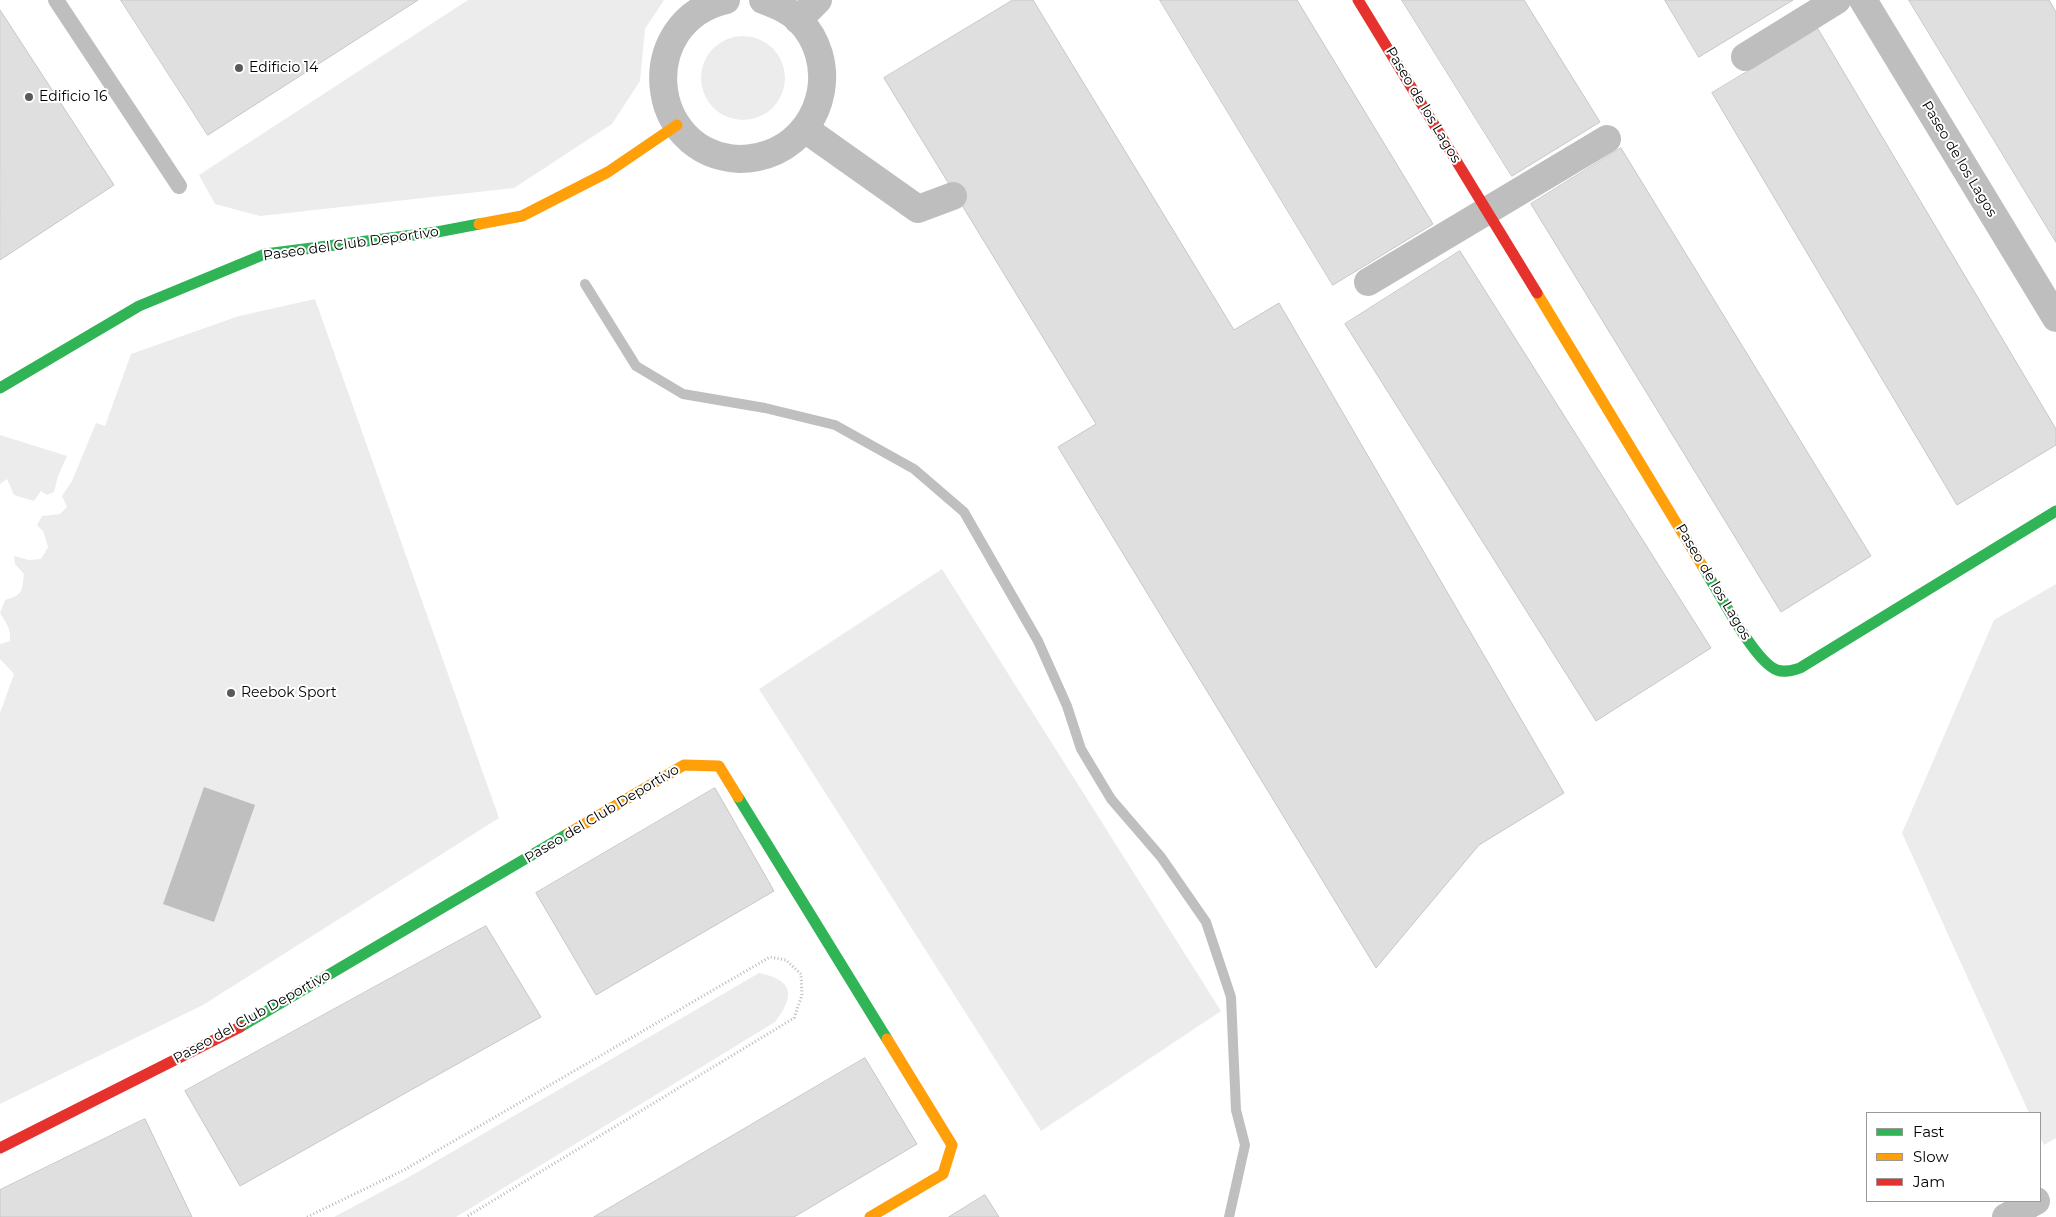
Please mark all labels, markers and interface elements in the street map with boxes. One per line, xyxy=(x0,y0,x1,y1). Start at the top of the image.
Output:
street label: Paseo de los Lagos xyxy=(1382,44,1464,166)
place label: Edificio 14 xyxy=(249,60,318,76)
marker: Edificio 14 xyxy=(233,62,245,74)
place label: Edificio 16 xyxy=(39,89,107,105)
marker: Edificio 16 xyxy=(23,91,35,103)
street label: Paseo de los Lagos xyxy=(1918,98,2000,220)
street label: Paseo del Club Deportivo xyxy=(262,223,440,265)
street label: Paseo de los Lagos xyxy=(1672,521,1754,643)
place label: Reebok Sport xyxy=(241,685,337,701)
marker: Reebok Sport xyxy=(225,687,237,699)
street label: Paseo del Club Deportivo xyxy=(522,761,682,867)
street label: Paseo del Club Deportivo xyxy=(170,967,334,1067)
legend xyxy=(1866,1112,2041,1202)
text: Fast xyxy=(1913,1122,1944,1141)
text: Slow xyxy=(1913,1147,1949,1166)
text: Jam xyxy=(1913,1172,1945,1191)

